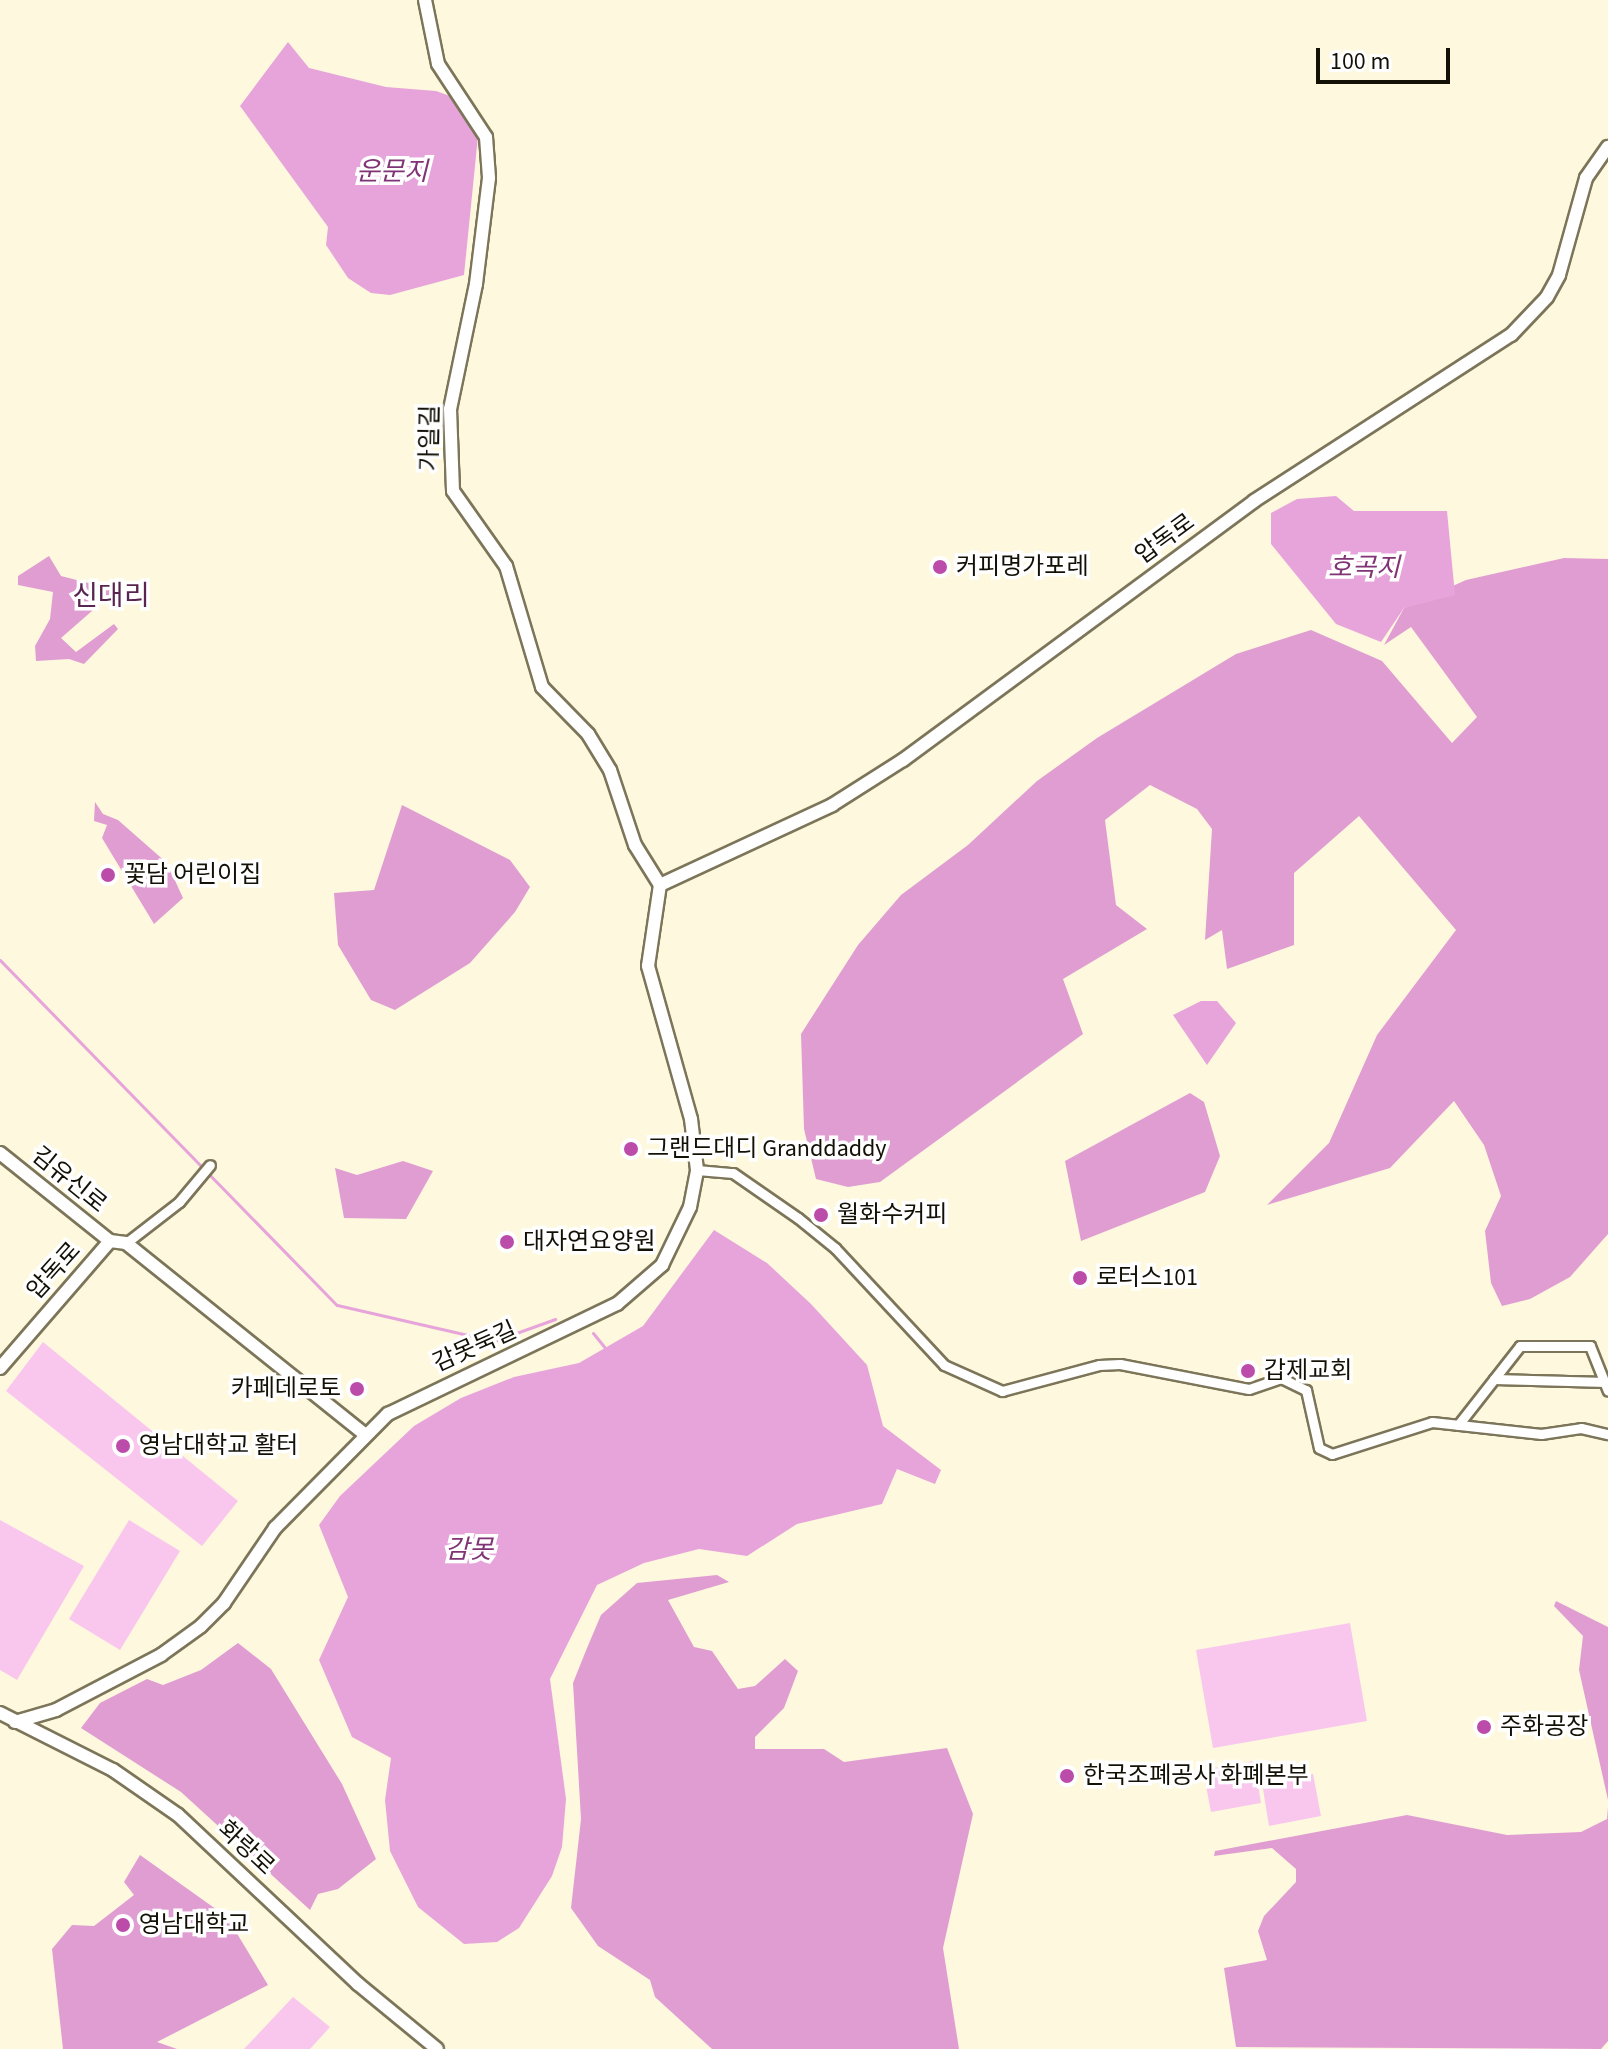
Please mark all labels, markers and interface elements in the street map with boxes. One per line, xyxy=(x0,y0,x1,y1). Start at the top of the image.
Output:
scale bar xyxy=(1320,32,1454,82)
text: 100 m xyxy=(1330,44,1390,79)
water label: 운문지 xyxy=(356,156,428,188)
street label: 가일길 xyxy=(415,405,445,471)
street label: 압독로 xyxy=(1130,508,1200,570)
water label: 호곡지 xyxy=(1328,552,1400,584)
place label: 커피명가포레 xyxy=(956,553,1088,581)
marker: 커피명가포레 xyxy=(931,558,949,576)
district label: 신대리 xyxy=(72,579,150,613)
place label: 꽃담 어린이집 xyxy=(124,861,261,889)
marker: 꽃담 어린이집 xyxy=(99,866,117,884)
place label: 그랜드대디 Granddaddy xyxy=(647,1135,887,1163)
marker: 그랜드대디 Granddaddy xyxy=(622,1140,640,1158)
street label: 김유신로 xyxy=(26,1141,112,1219)
place label: 월화수커피 xyxy=(837,1201,947,1229)
marker: 월화수커피 xyxy=(812,1206,830,1224)
place label: 대자연요양원 xyxy=(523,1228,655,1256)
marker: 대자연요양원 xyxy=(498,1233,516,1251)
street label: 압독로 xyxy=(21,1237,87,1305)
place label: 로터스101 xyxy=(1096,1264,1198,1292)
marker: 로터스101 xyxy=(1071,1269,1089,1287)
street label: 감못둑길 xyxy=(429,1316,521,1378)
place label: 갑제교회 xyxy=(1264,1357,1352,1385)
marker: 갑제교회 xyxy=(1239,1362,1257,1380)
place label: 카페데로토 xyxy=(231,1375,341,1403)
marker: 카페데로토 xyxy=(348,1380,366,1398)
place label: 영남대학교 활터 xyxy=(139,1432,298,1460)
marker: 영남대학교 활터 xyxy=(114,1437,132,1455)
water label: 감못 xyxy=(445,1534,493,1566)
place label: 주화공장 xyxy=(1500,1713,1588,1741)
marker: 주화공장 xyxy=(1475,1718,1493,1736)
place label: 한국조폐공사 화폐본부 xyxy=(1083,1762,1309,1790)
marker: 한국조폐공사 화폐본부 xyxy=(1058,1767,1076,1785)
street label: 화랑로 xyxy=(212,1815,280,1881)
place label: 영남대학교 xyxy=(139,1911,249,1939)
marker: 영남대학교 xyxy=(114,1916,132,1934)

